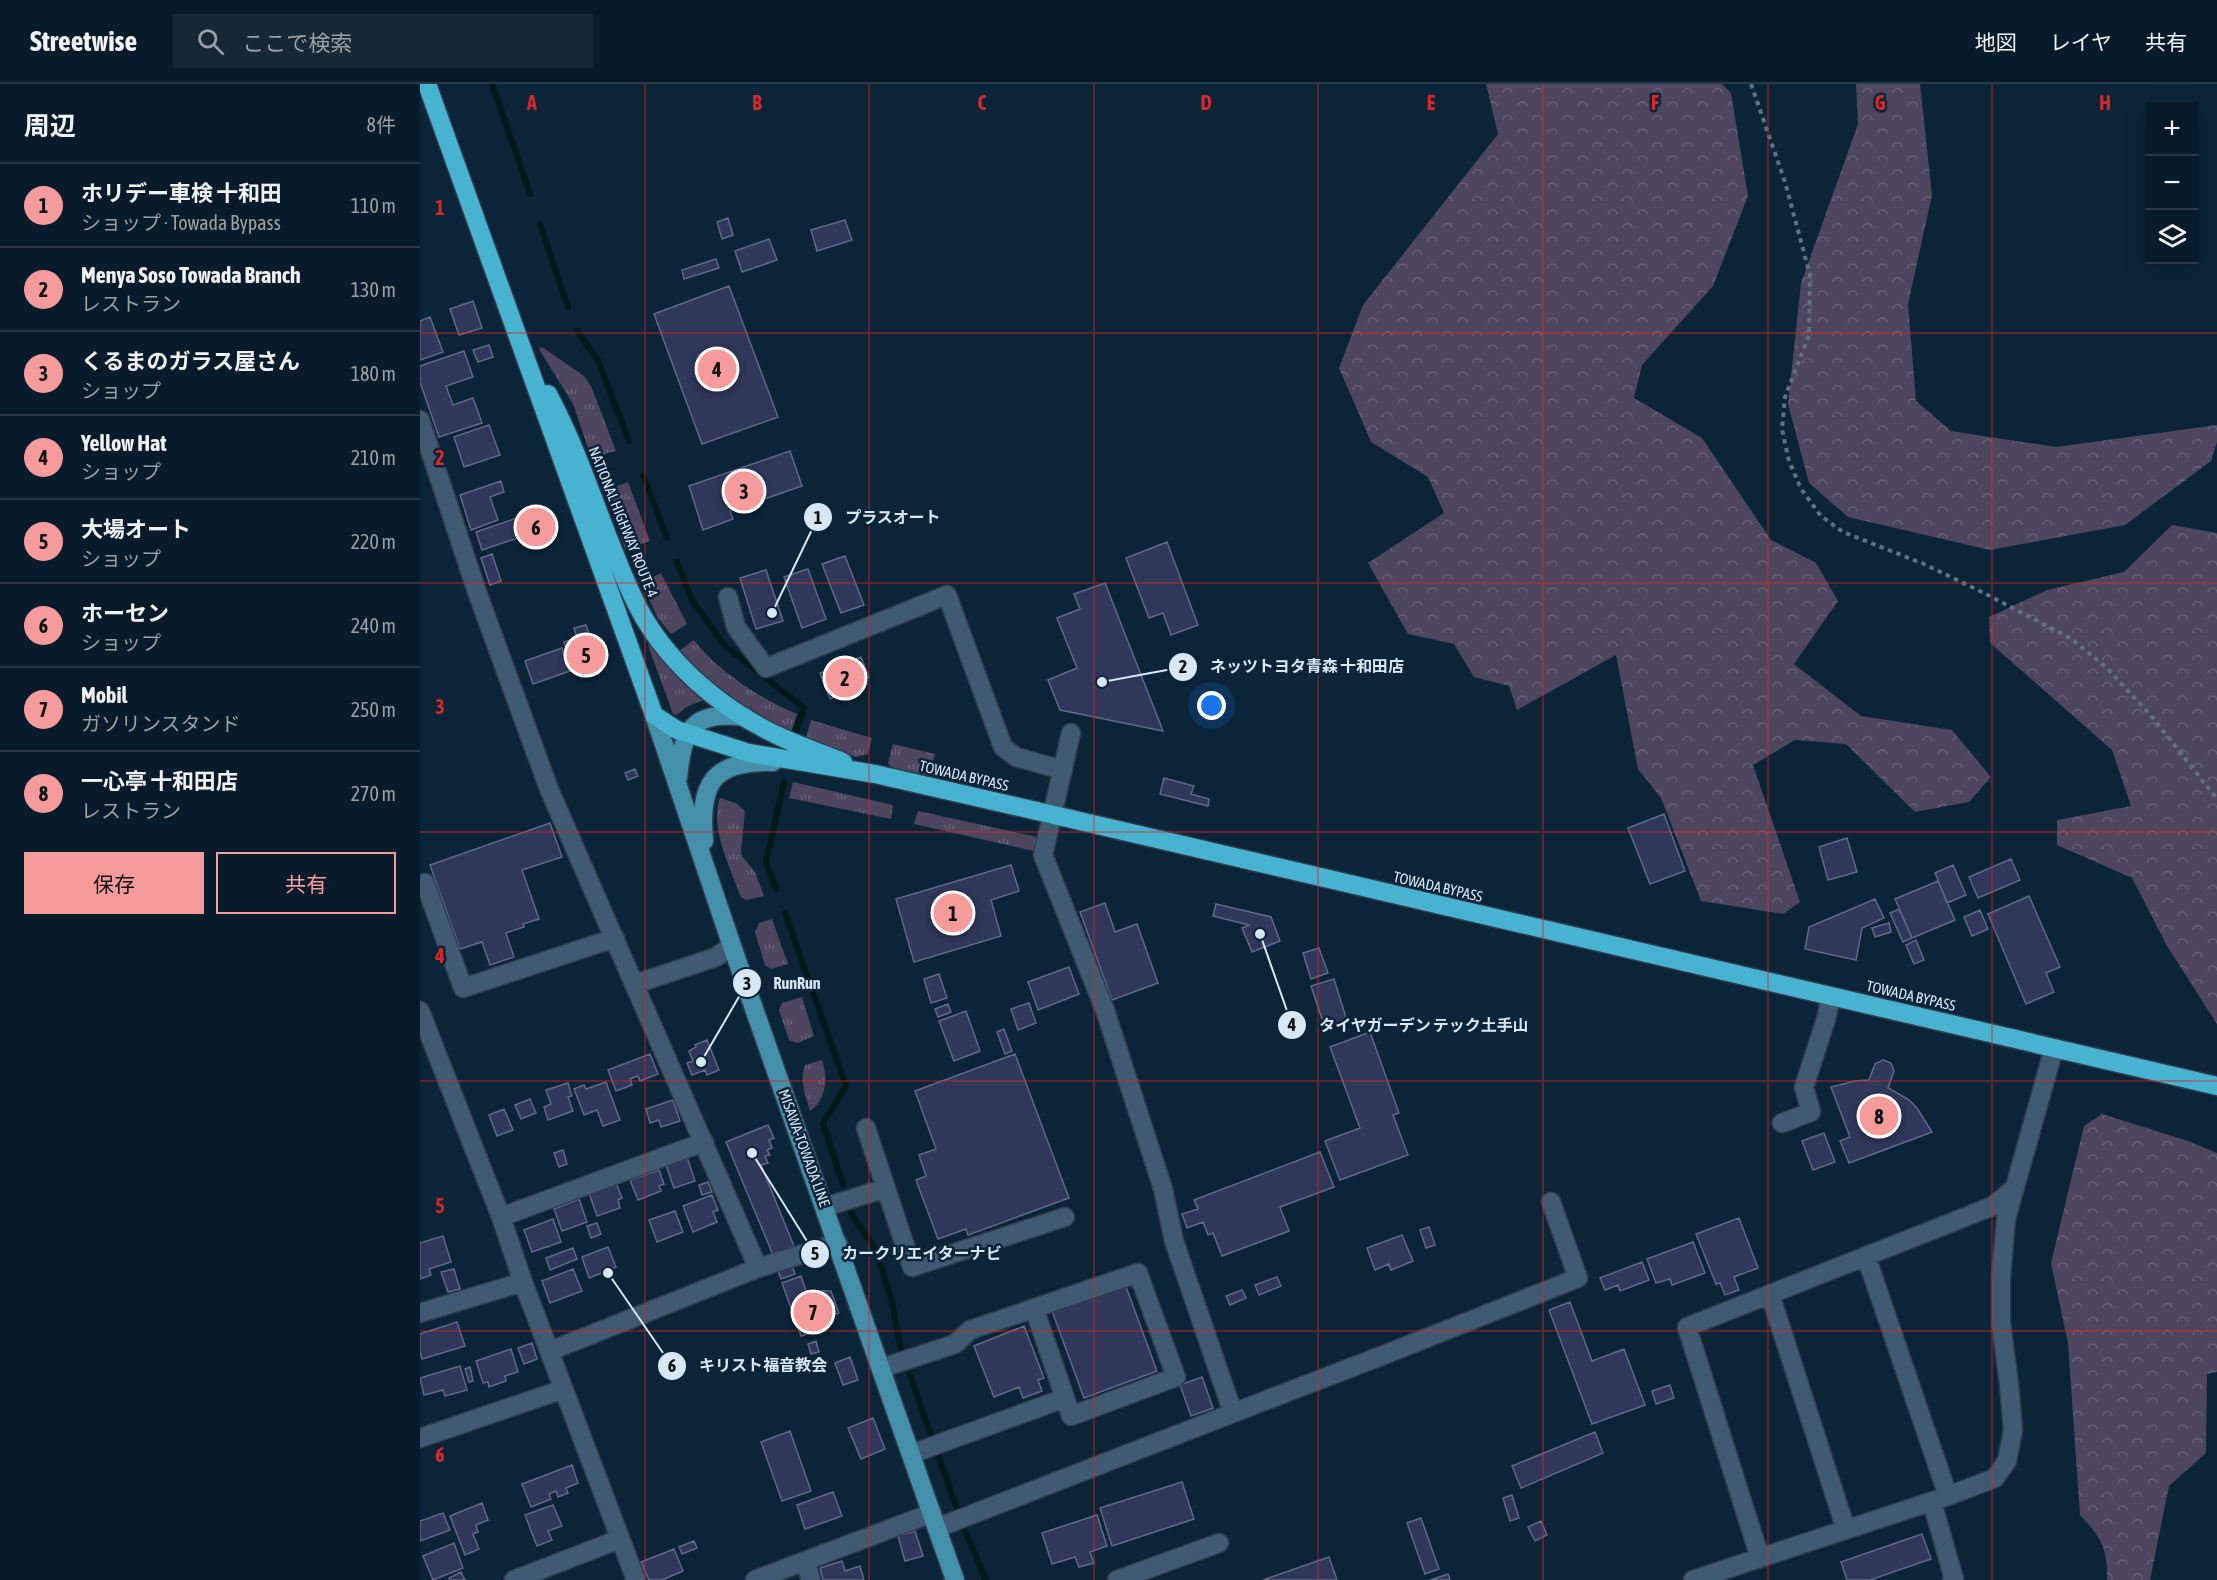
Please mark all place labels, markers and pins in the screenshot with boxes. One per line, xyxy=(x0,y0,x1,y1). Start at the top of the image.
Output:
pin: 4 xyxy=(698,346,736,392)
pin: 3 xyxy=(724,468,764,514)
callout: プラスオート xyxy=(803,500,953,534)
pin: 6 xyxy=(516,504,556,550)
pin: 5 xyxy=(566,632,606,678)
callout: ネッツトヨタ青森 十和田店 xyxy=(1168,650,1416,684)
pin: 2 xyxy=(826,656,864,700)
pin: 1 xyxy=(934,890,972,936)
callout: RunRun xyxy=(732,966,833,1000)
callout: タイヤガーデン テック土手山 xyxy=(1277,1008,1542,1042)
pin: 8 xyxy=(1860,1094,1898,1138)
callout: カークリエイターナビ xyxy=(800,1237,1014,1271)
pin: 7 xyxy=(794,1290,832,1334)
callout: キリスト福音教会 xyxy=(657,1349,839,1383)

